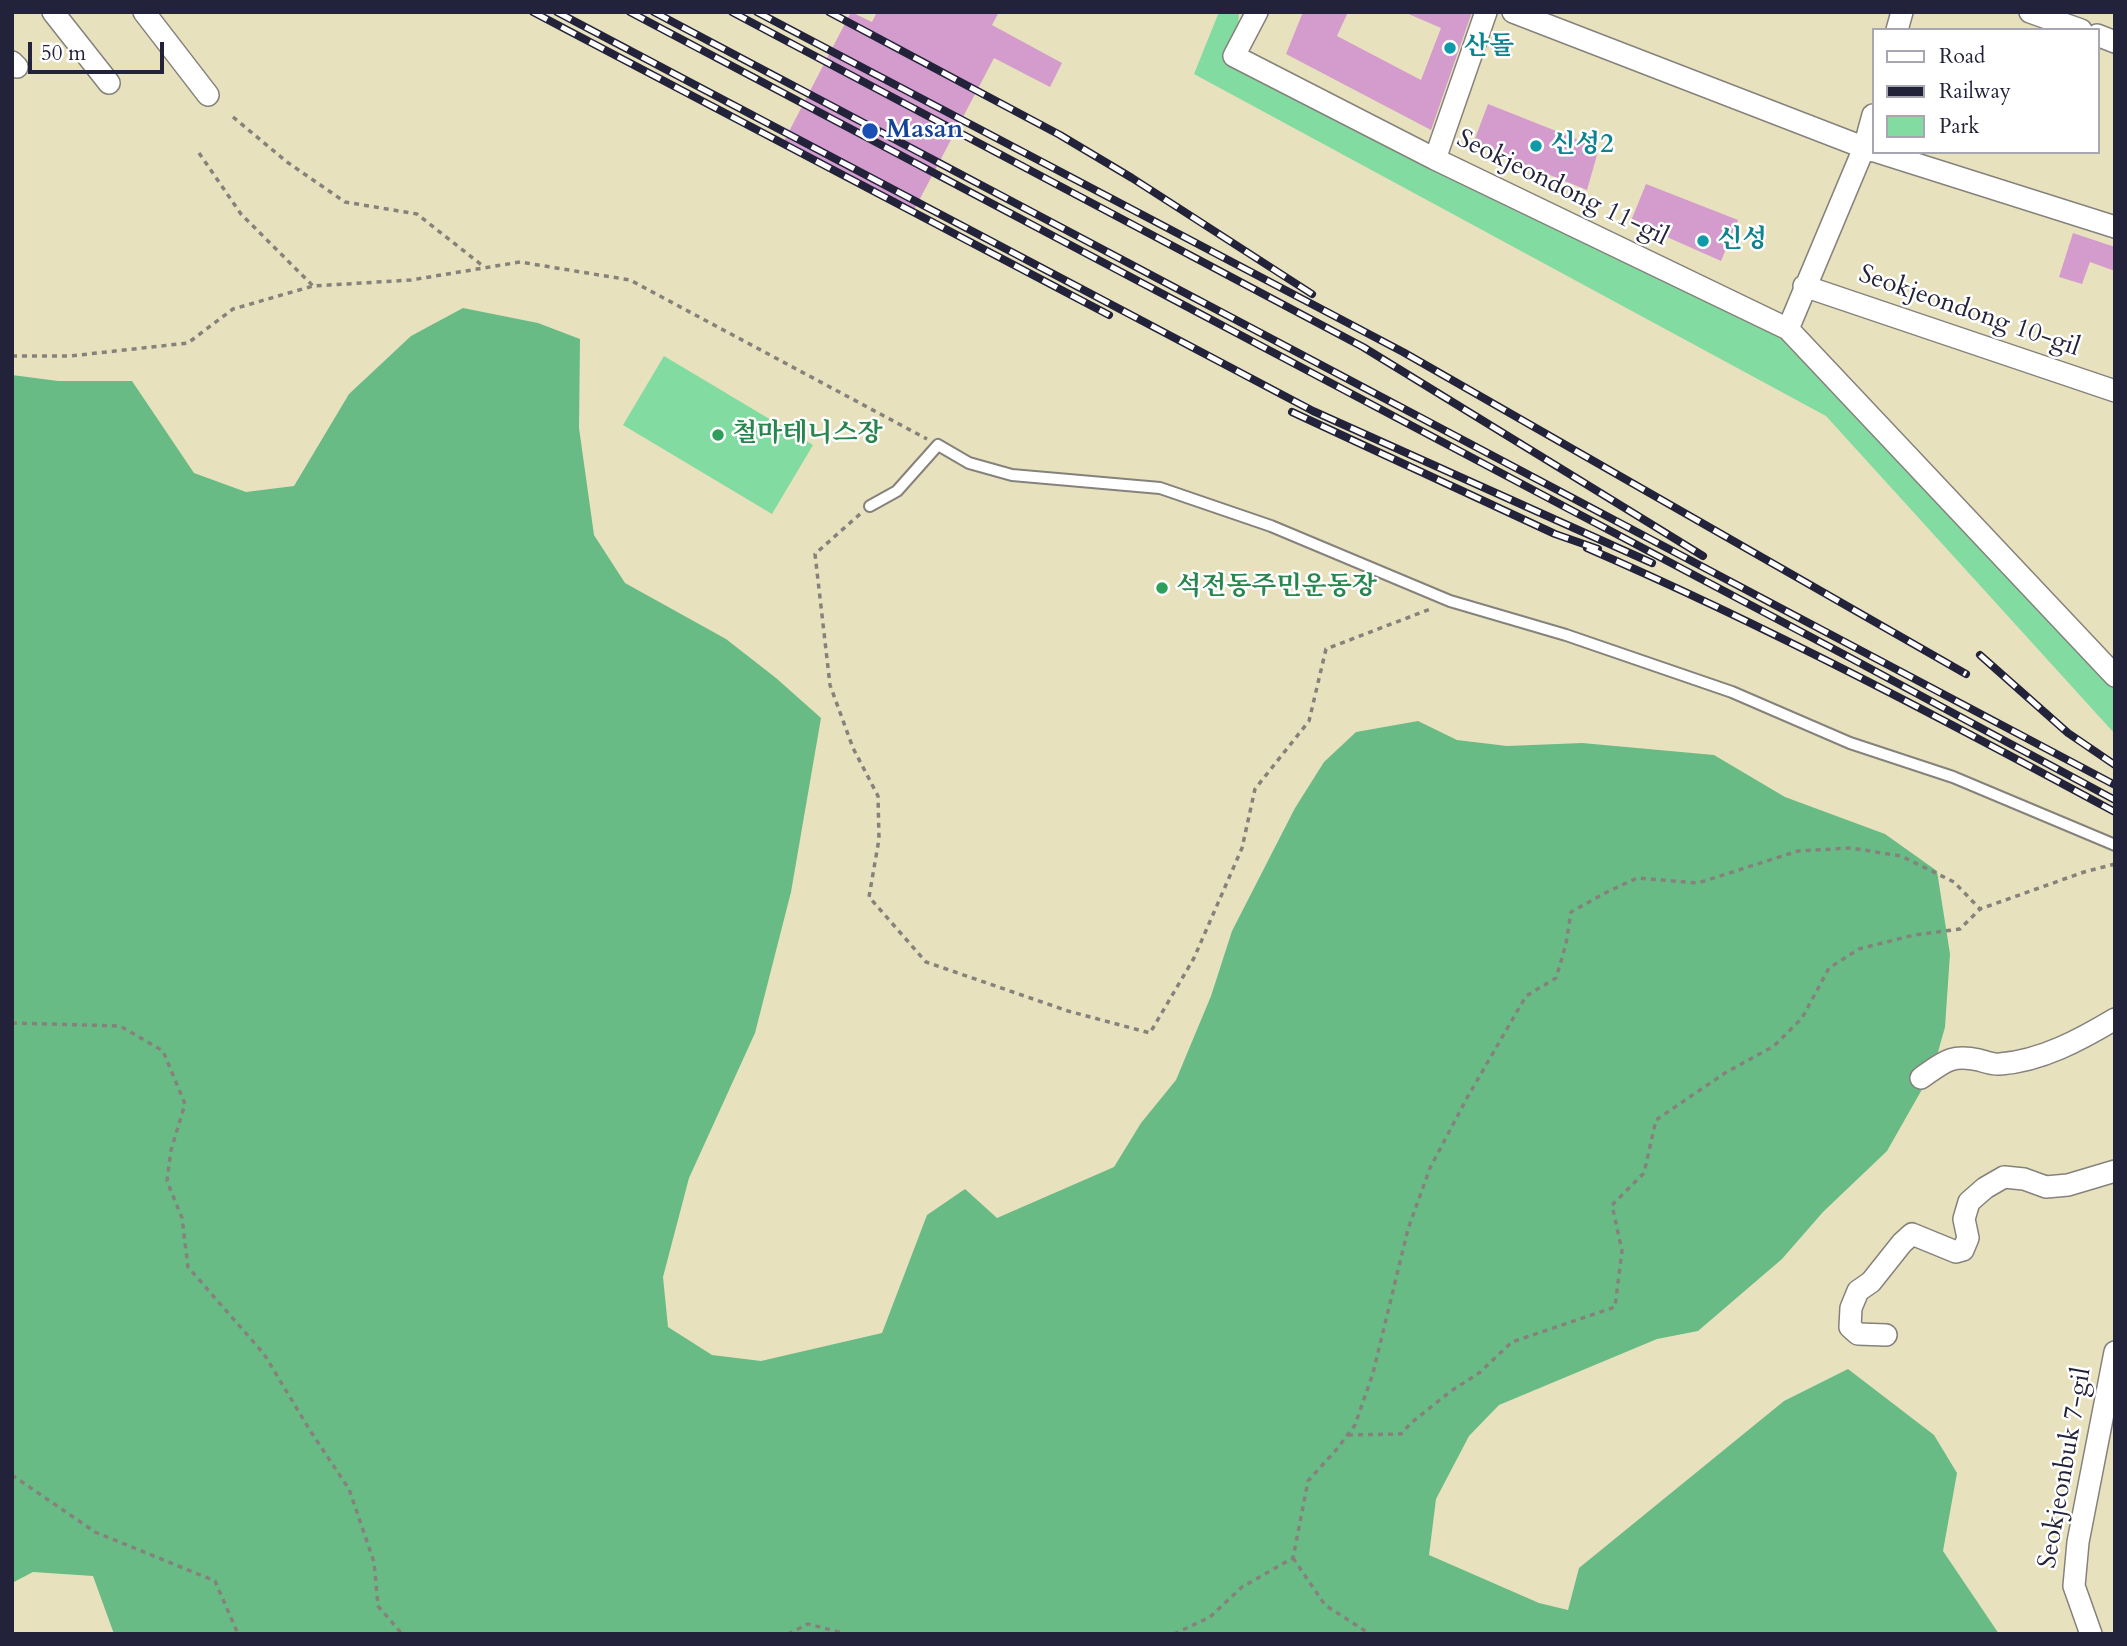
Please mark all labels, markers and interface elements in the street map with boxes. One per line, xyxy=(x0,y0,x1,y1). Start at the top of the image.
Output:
scale bar xyxy=(32,28,168,72)
legend xyxy=(1871,28,2099,154)
place label: 산돌 xyxy=(1464,32,1514,64)
text: 50 m xyxy=(41,39,86,68)
marker: 산돌 xyxy=(1442,40,1458,56)
text: Road xyxy=(1939,42,1985,71)
text: Railway xyxy=(1939,77,2011,106)
text: Park xyxy=(1939,112,1979,141)
place label: Masan xyxy=(886,115,963,147)
marker: Masan xyxy=(860,121,880,141)
street label: Seokjeondong 11-gil xyxy=(1451,124,1673,254)
place label: 신성2 xyxy=(1550,130,1614,162)
marker: 신성2 xyxy=(1528,138,1544,154)
place label: 신성 xyxy=(1717,225,1767,257)
marker: 신성 xyxy=(1695,233,1711,249)
street label: Seokjeondong 10-gil xyxy=(1854,260,2084,364)
place label: 철마테니스장 xyxy=(732,419,883,451)
marker: 철마테니스장 xyxy=(710,427,726,443)
place label: 석전동주민운동장 xyxy=(1176,572,1377,604)
marker: 석전동주민운동장 xyxy=(1154,580,1170,596)
street label: Seokjeonbuk 7-gil xyxy=(2033,1365,2099,1571)

